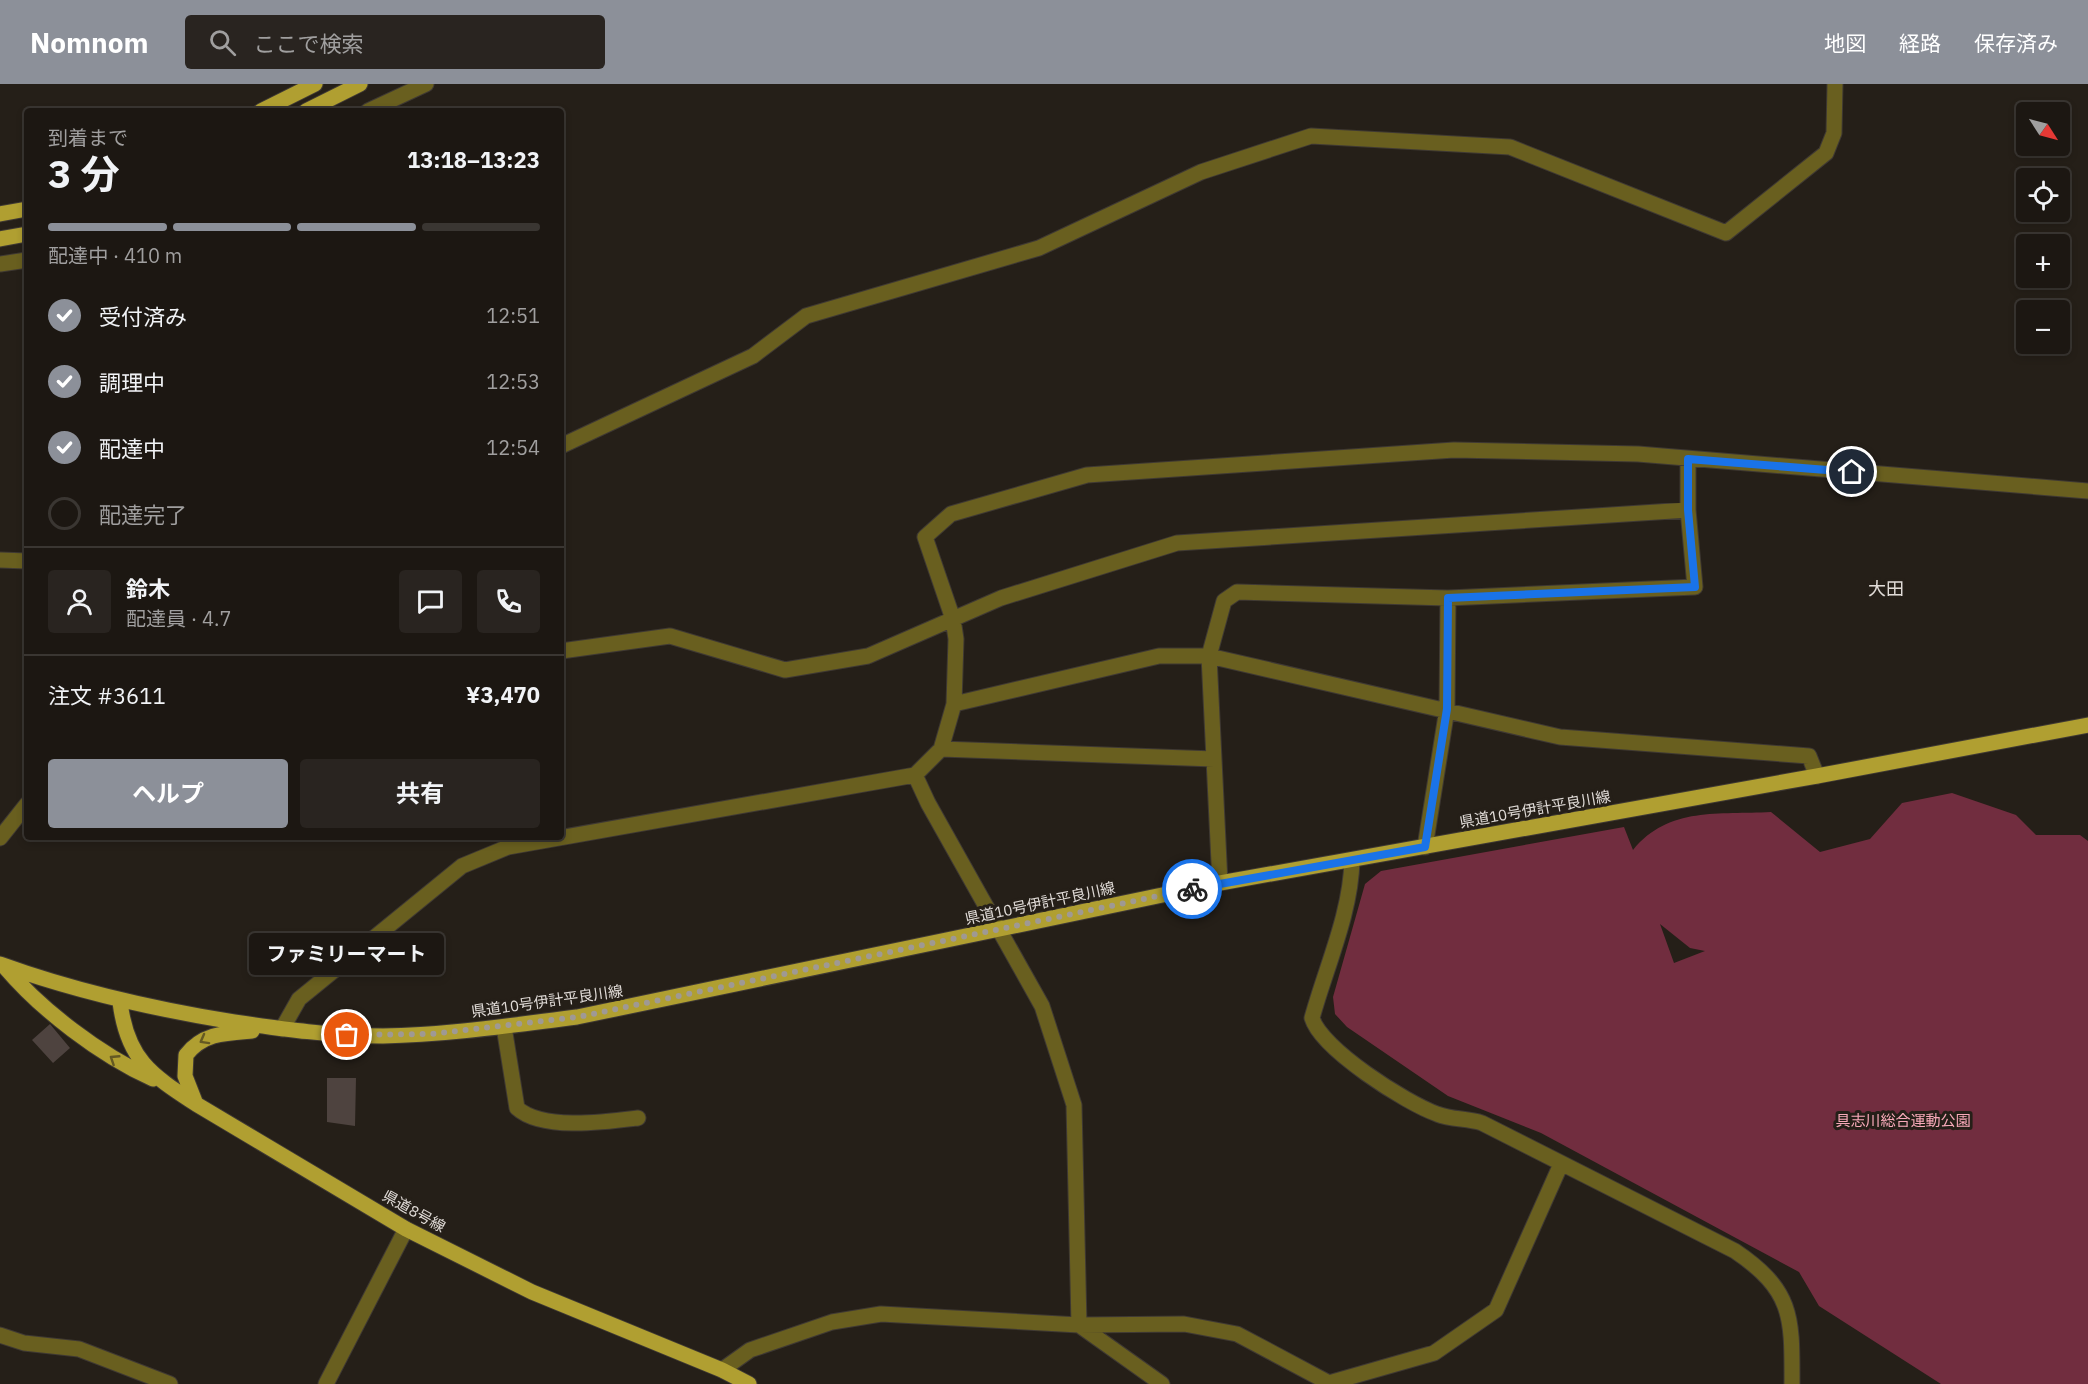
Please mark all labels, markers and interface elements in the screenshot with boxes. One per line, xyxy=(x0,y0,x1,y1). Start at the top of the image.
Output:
search box xyxy=(185,15,605,69)
text: Nomnom xyxy=(30,24,149,61)
icon: search xyxy=(206,26,239,59)
text: ここで検索 xyxy=(254,29,364,58)
text: 地図 xyxy=(1824,29,1866,57)
text: 経路 xyxy=(1899,29,1941,57)
text: 保存済み xyxy=(1974,29,2058,57)
north arrow xyxy=(2016,102,2070,156)
map controls xyxy=(2016,102,2070,354)
text: 到着まで xyxy=(48,124,128,151)
text: 13:18–13:23 xyxy=(407,145,540,174)
text: 3 分 xyxy=(48,148,120,199)
button: locate xyxy=(2016,168,2070,222)
button: + xyxy=(2016,234,2070,288)
text: 配達中 · 410 m xyxy=(48,242,182,269)
icon: check xyxy=(48,299,81,332)
button: − xyxy=(2016,300,2070,354)
text: 受付済み xyxy=(99,302,187,331)
text: 12:51 xyxy=(486,302,540,329)
icon: check xyxy=(48,365,81,398)
text: 調理中 xyxy=(99,368,165,397)
text: 12:53 xyxy=(486,368,540,395)
icon: check xyxy=(48,431,81,464)
text: 配達中 xyxy=(99,434,165,463)
text: 12:54 xyxy=(486,434,540,461)
pin xyxy=(1826,446,1877,497)
icon: home xyxy=(1835,455,1868,488)
text: 配達完了 xyxy=(99,500,187,529)
button: person xyxy=(48,570,111,633)
button: chat xyxy=(399,570,462,633)
button: phone xyxy=(477,570,540,633)
text: 鈴木 xyxy=(126,574,170,603)
district label: 大田 xyxy=(1868,577,1904,600)
text: 配達員 · 4.7 xyxy=(126,605,231,632)
text: ¥3,470 xyxy=(466,680,540,709)
text: 注文 #3611 xyxy=(48,681,166,710)
button: ヘルプ xyxy=(48,759,288,828)
button: 共有 xyxy=(300,759,540,828)
street label: 県道10号伊計平良川線 xyxy=(1458,786,1612,832)
courier xyxy=(1162,859,1222,919)
icon: bike xyxy=(1176,873,1209,906)
street label: 県道10号伊計平良川線 xyxy=(963,878,1117,928)
callout: ファミリーマート xyxy=(250,933,445,975)
text: ファミリーマート xyxy=(267,940,427,967)
street label: 県道10号伊計平良川線 xyxy=(470,981,624,1021)
pin xyxy=(321,1009,372,1060)
icon: bag xyxy=(330,1018,363,1051)
one-way arrow xyxy=(200,1033,210,1044)
one-way arrow xyxy=(110,1054,120,1066)
park label: 具志川総合運動公園 xyxy=(1835,1111,1971,1130)
street label: 県道8号線 xyxy=(379,1186,449,1236)

